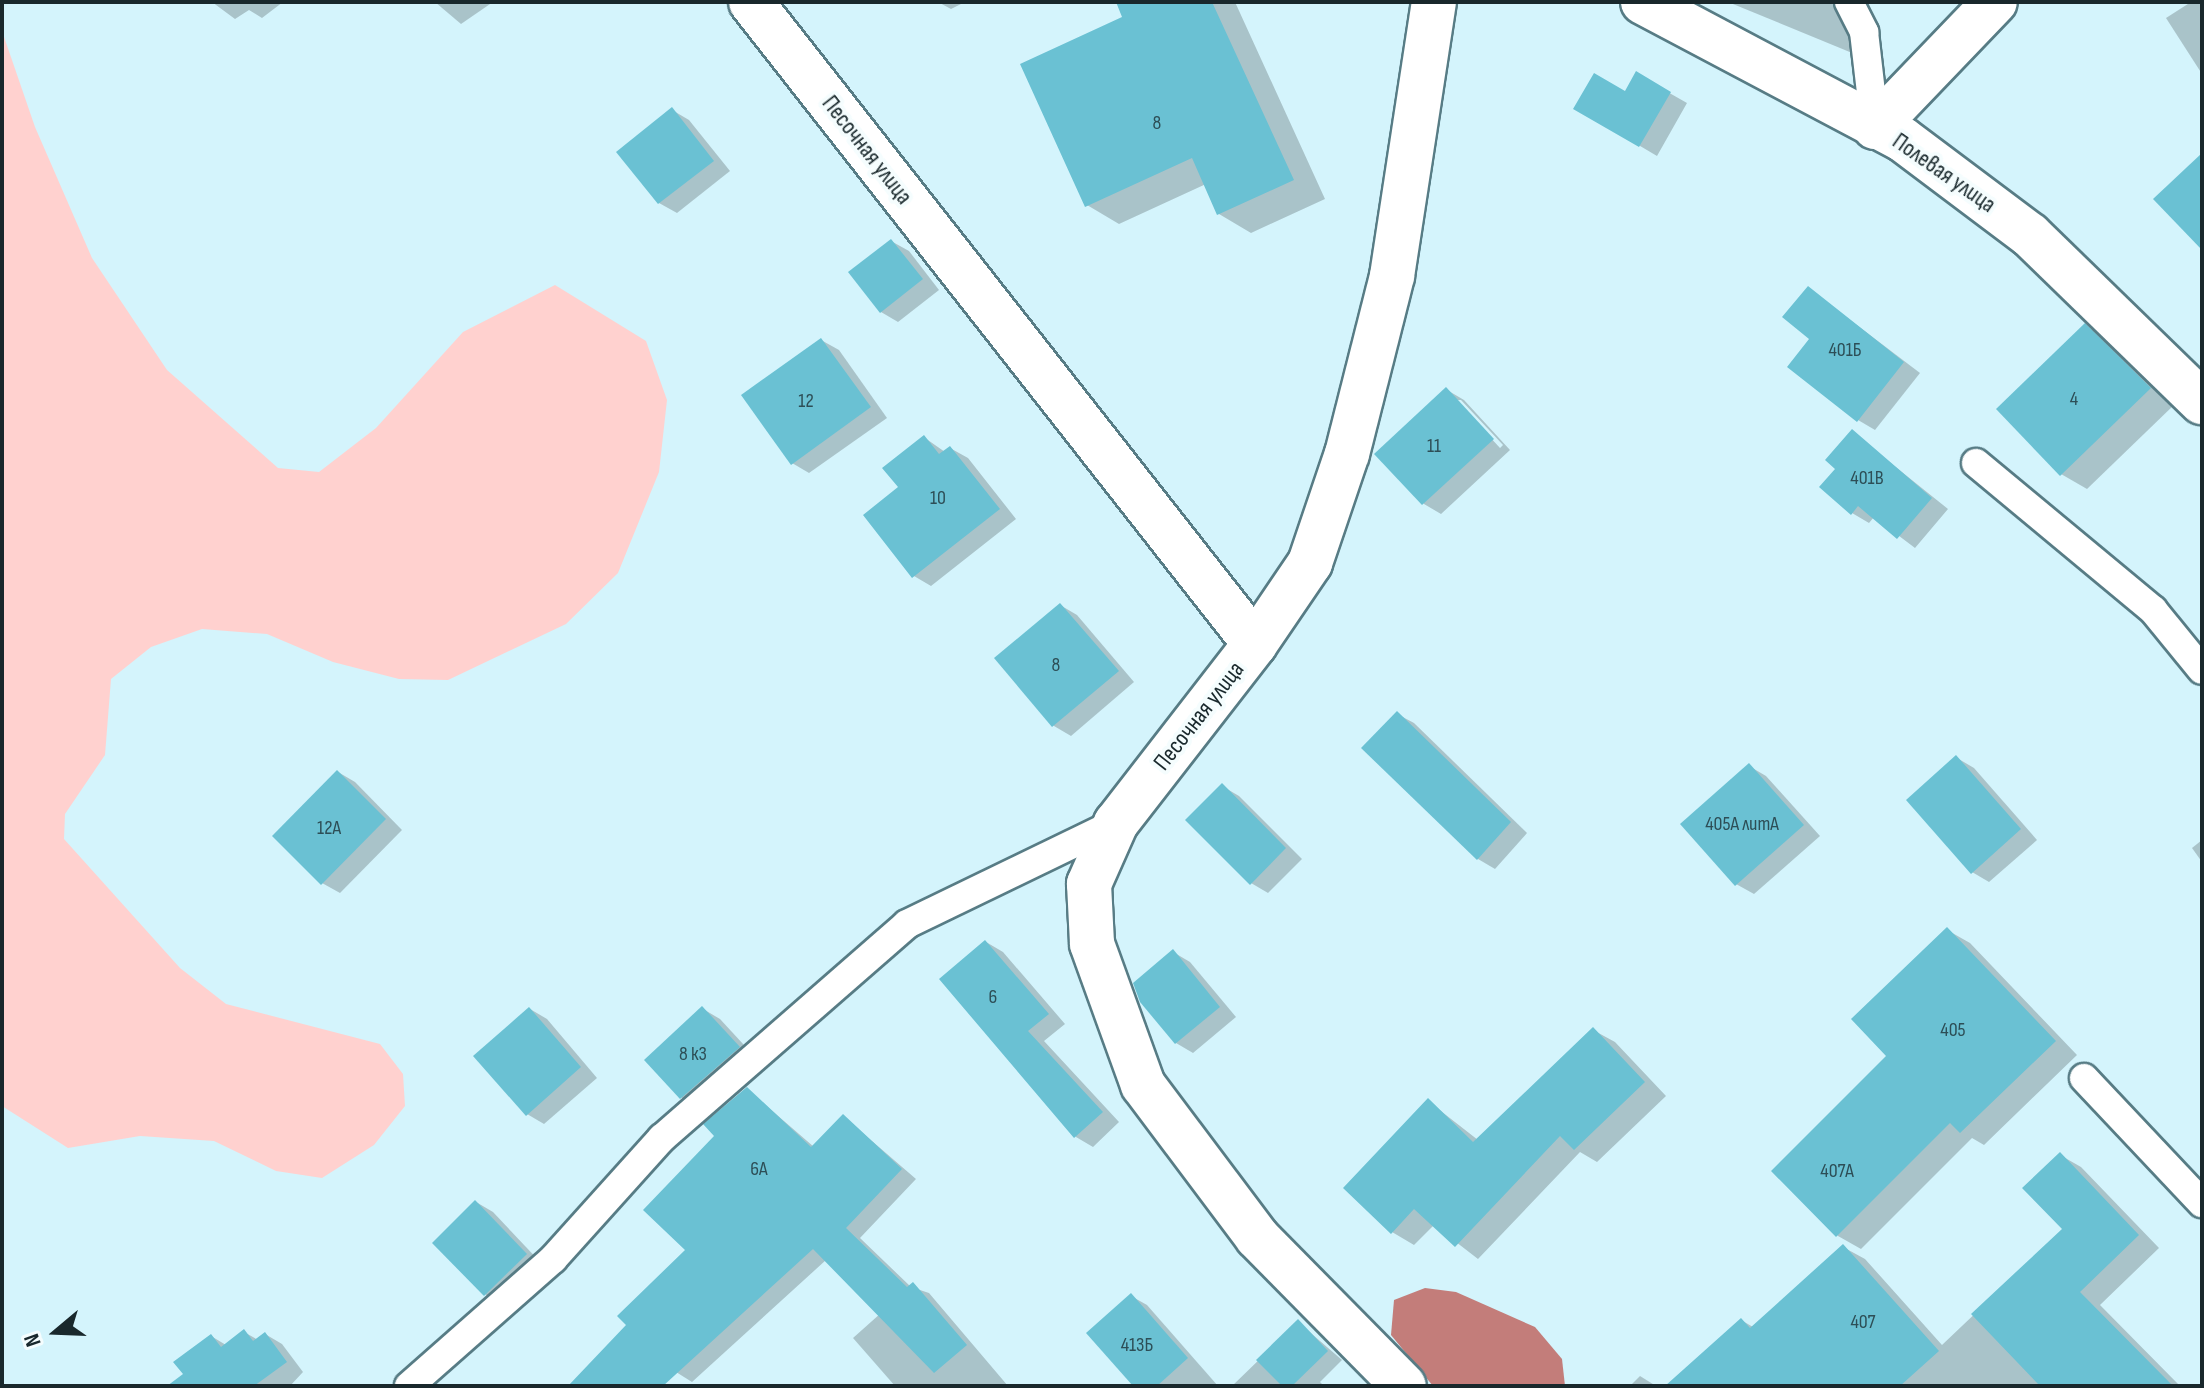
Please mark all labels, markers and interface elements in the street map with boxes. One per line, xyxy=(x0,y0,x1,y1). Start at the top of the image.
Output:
street label: Песочная улица xyxy=(816,90,918,210)
house number: 8 xyxy=(1153,111,1161,135)
street label: Полевая улица xyxy=(1887,127,2001,219)
house number: 401Б xyxy=(1828,338,1862,362)
house number: 4 xyxy=(2070,387,2078,411)
house number: 12 xyxy=(798,389,814,413)
house number: 11 xyxy=(1427,434,1441,458)
house number: 401В xyxy=(1850,466,1884,490)
house number: 10 xyxy=(930,486,946,510)
house number: 8 xyxy=(1052,653,1060,677)
street label: Песочная улица xyxy=(1148,656,1250,776)
house number: 405А литА xyxy=(1705,812,1779,836)
house number: 12А xyxy=(317,816,341,840)
house number: 6 xyxy=(989,985,997,1009)
house number: 405 xyxy=(1940,1018,1966,1042)
house number: 8 к3 xyxy=(679,1042,707,1066)
house number: 6А xyxy=(750,1157,768,1181)
house number: 407А xyxy=(1820,1159,1854,1183)
north arrow xyxy=(16,1292,96,1372)
house number: 407 xyxy=(1850,1310,1876,1334)
text: N xyxy=(18,1330,48,1350)
house number: 413Б xyxy=(1121,1333,1153,1357)

